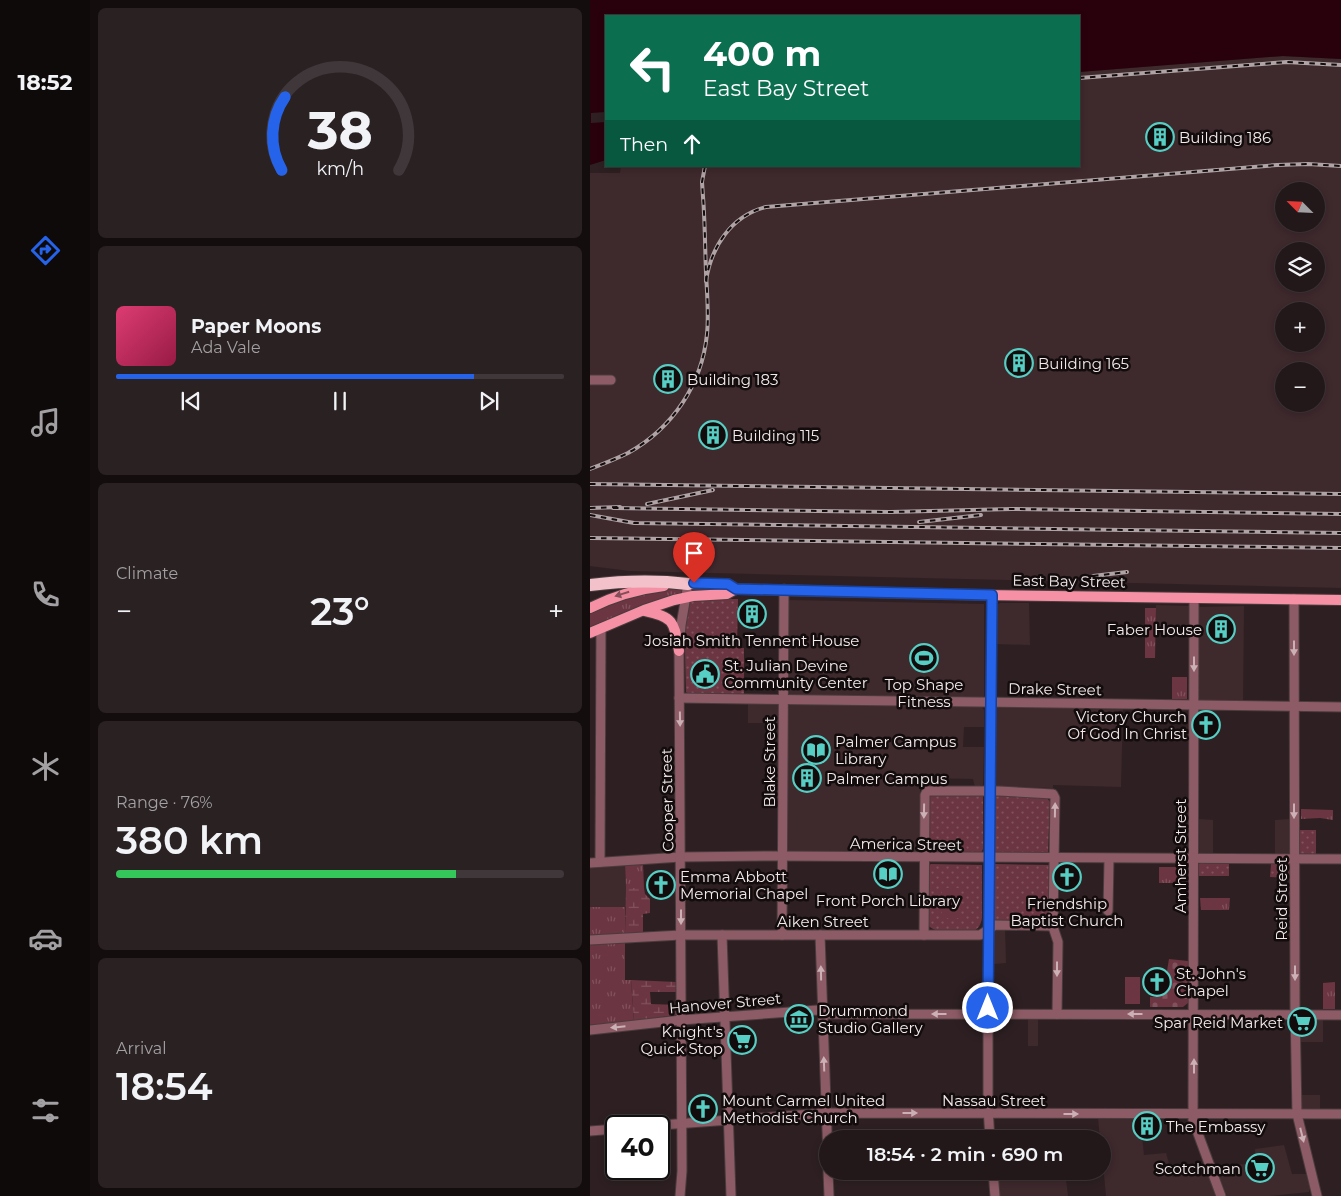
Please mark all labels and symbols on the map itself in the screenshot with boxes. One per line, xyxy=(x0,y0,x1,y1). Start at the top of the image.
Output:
building icon: Building 186 xyxy=(1145,122,1175,152)
place label: Building 186 xyxy=(1179,128,1271,147)
north arrow xyxy=(1275,182,1325,232)
building icon: Building 165 xyxy=(1004,348,1034,378)
place label: Building 165 xyxy=(1038,354,1129,373)
building icon: Building 183 xyxy=(653,364,683,394)
place label: Building 183 xyxy=(687,370,778,389)
building icon: Building 115 xyxy=(698,420,728,450)
place label: Building 115 xyxy=(732,426,819,445)
pin xyxy=(673,532,715,583)
street label: East Bay Street xyxy=(1012,571,1126,591)
one-way arrow xyxy=(615,591,630,599)
building icon: Josiah Smith Tennent House xyxy=(737,599,767,629)
building icon: Faber House xyxy=(1206,614,1236,644)
place label: Faber House xyxy=(1107,620,1202,639)
place label: Josiah Smith Tennent House xyxy=(644,631,859,650)
one-way arrow xyxy=(1290,640,1298,656)
sports icon: Top Shape Fitness xyxy=(909,643,939,673)
place label: St. Julian Devine Community Center xyxy=(724,656,868,692)
one-way arrow xyxy=(1190,656,1198,672)
public building icon: St. Julian Devine Community Center xyxy=(690,659,720,689)
place label: Top Shape Fitness xyxy=(885,675,963,711)
street label: Drake Street xyxy=(1008,679,1102,699)
place label: Victory Church Of God In Christ xyxy=(1068,707,1187,743)
church icon: Victory Church Of God In Christ xyxy=(1191,710,1221,740)
one-way arrow xyxy=(676,712,684,728)
street label: Blake Street xyxy=(760,716,779,808)
place label: Palmer Campus Library xyxy=(835,732,956,768)
library icon: Palmer Campus Library xyxy=(801,735,831,765)
street label: Cooper Street xyxy=(657,748,677,852)
building icon: Palmer Campus xyxy=(792,763,822,793)
place label: Palmer Campus xyxy=(826,769,947,788)
street label: Amherst Street xyxy=(1171,799,1190,913)
one-way arrow xyxy=(1051,802,1059,818)
one-way arrow xyxy=(1290,803,1298,819)
one-way arrow xyxy=(920,804,928,820)
street label: America Street xyxy=(850,834,962,854)
street label: Reid Street xyxy=(1272,857,1291,941)
library icon: Front Porch Library xyxy=(873,859,903,889)
church icon: Friendship Baptist Church xyxy=(1052,862,1082,892)
place label: Emma Abbott Memorial Chapel xyxy=(680,867,808,903)
church icon: Emma Abbott Memorial Chapel xyxy=(646,870,676,900)
place label: Front Porch Library xyxy=(816,891,961,910)
place label: Friendship Baptist Church xyxy=(1011,894,1123,930)
one-way arrow xyxy=(677,909,685,925)
street label: Aiken Street xyxy=(777,912,869,931)
one-way arrow xyxy=(1053,962,1061,978)
place label: St. John's Chapel xyxy=(1176,964,1246,1000)
one-way arrow xyxy=(817,965,825,981)
one-way arrow xyxy=(1291,965,1299,981)
church icon: St. John's Chapel xyxy=(1142,967,1172,997)
position arrow xyxy=(961,981,1013,1033)
street label: Hanover Street xyxy=(668,989,782,1017)
place label: Drummond Studio Gallery xyxy=(818,1001,923,1037)
museum icon: Drummond Studio Gallery xyxy=(784,1004,814,1034)
supermarket icon: Spar Reid Market xyxy=(1287,1007,1317,1037)
one-way arrow xyxy=(931,1010,947,1018)
one-way arrow xyxy=(1127,1010,1143,1018)
place label: Spar Reid Market xyxy=(1154,1013,1283,1032)
place label: Knight's Quick Stop xyxy=(640,1022,723,1058)
one-way arrow xyxy=(610,1023,626,1031)
supermarket icon: Knight's Quick Stop xyxy=(727,1025,757,1055)
one-way arrow xyxy=(820,1056,828,1072)
one-way arrow xyxy=(1190,1058,1198,1074)
place label: Mount Carmel United Methodist Church xyxy=(722,1091,885,1127)
street label: Nassau Street xyxy=(942,1091,1046,1110)
church icon: Mount Carmel United Methodist Church xyxy=(688,1094,718,1124)
one-way arrow xyxy=(902,1109,918,1117)
one-way arrow xyxy=(1064,1110,1080,1118)
building icon: The Embassy xyxy=(1132,1111,1162,1141)
speed limit sign: 40 xyxy=(605,1115,670,1180)
place label: The Embassy xyxy=(1166,1117,1266,1136)
one-way arrow xyxy=(1298,1127,1306,1142)
supermarket icon: Scotchman xyxy=(1245,1153,1275,1183)
place label: Scotchman xyxy=(1155,1159,1241,1178)

